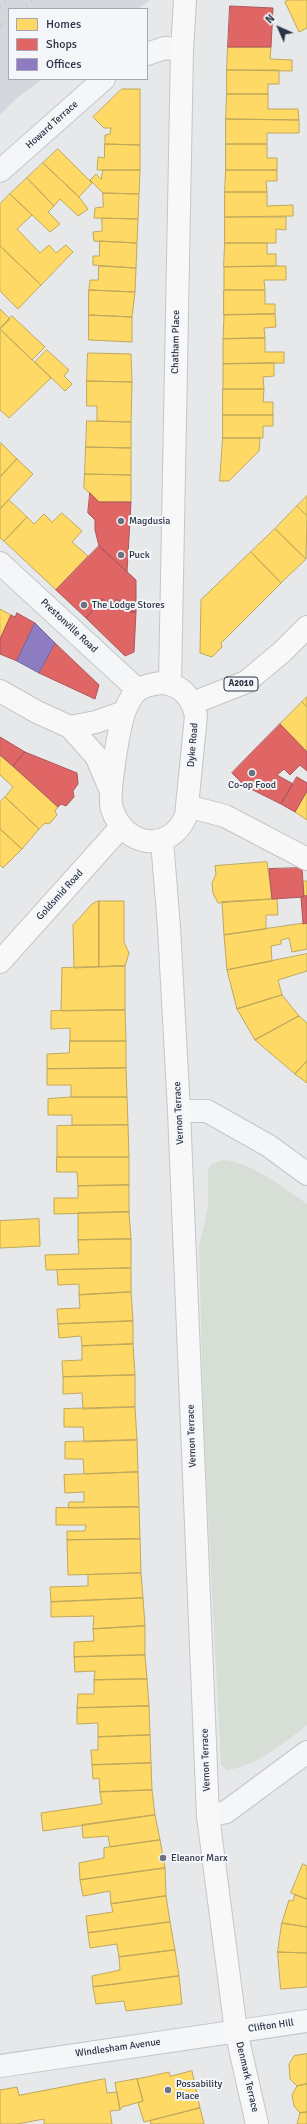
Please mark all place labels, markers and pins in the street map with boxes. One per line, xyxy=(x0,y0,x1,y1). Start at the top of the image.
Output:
place label: Magdusia xyxy=(129,515,170,527)
marker: Magdusia xyxy=(116,516,126,526)
place label: Puck xyxy=(129,549,150,561)
marker: Puck xyxy=(116,550,126,560)
place label: The Lodge Stores xyxy=(92,599,165,611)
marker: The Lodge Stores xyxy=(79,600,89,610)
marker: Co-op Food xyxy=(247,768,257,778)
place label: Co-op Food xyxy=(228,779,276,791)
place label: Eleanor Marx xyxy=(171,1852,228,1864)
marker: Eleanor Marx xyxy=(158,1853,168,1863)
place label: Possability Place xyxy=(176,2078,222,2102)
marker: Possability Place xyxy=(163,2085,173,2095)

